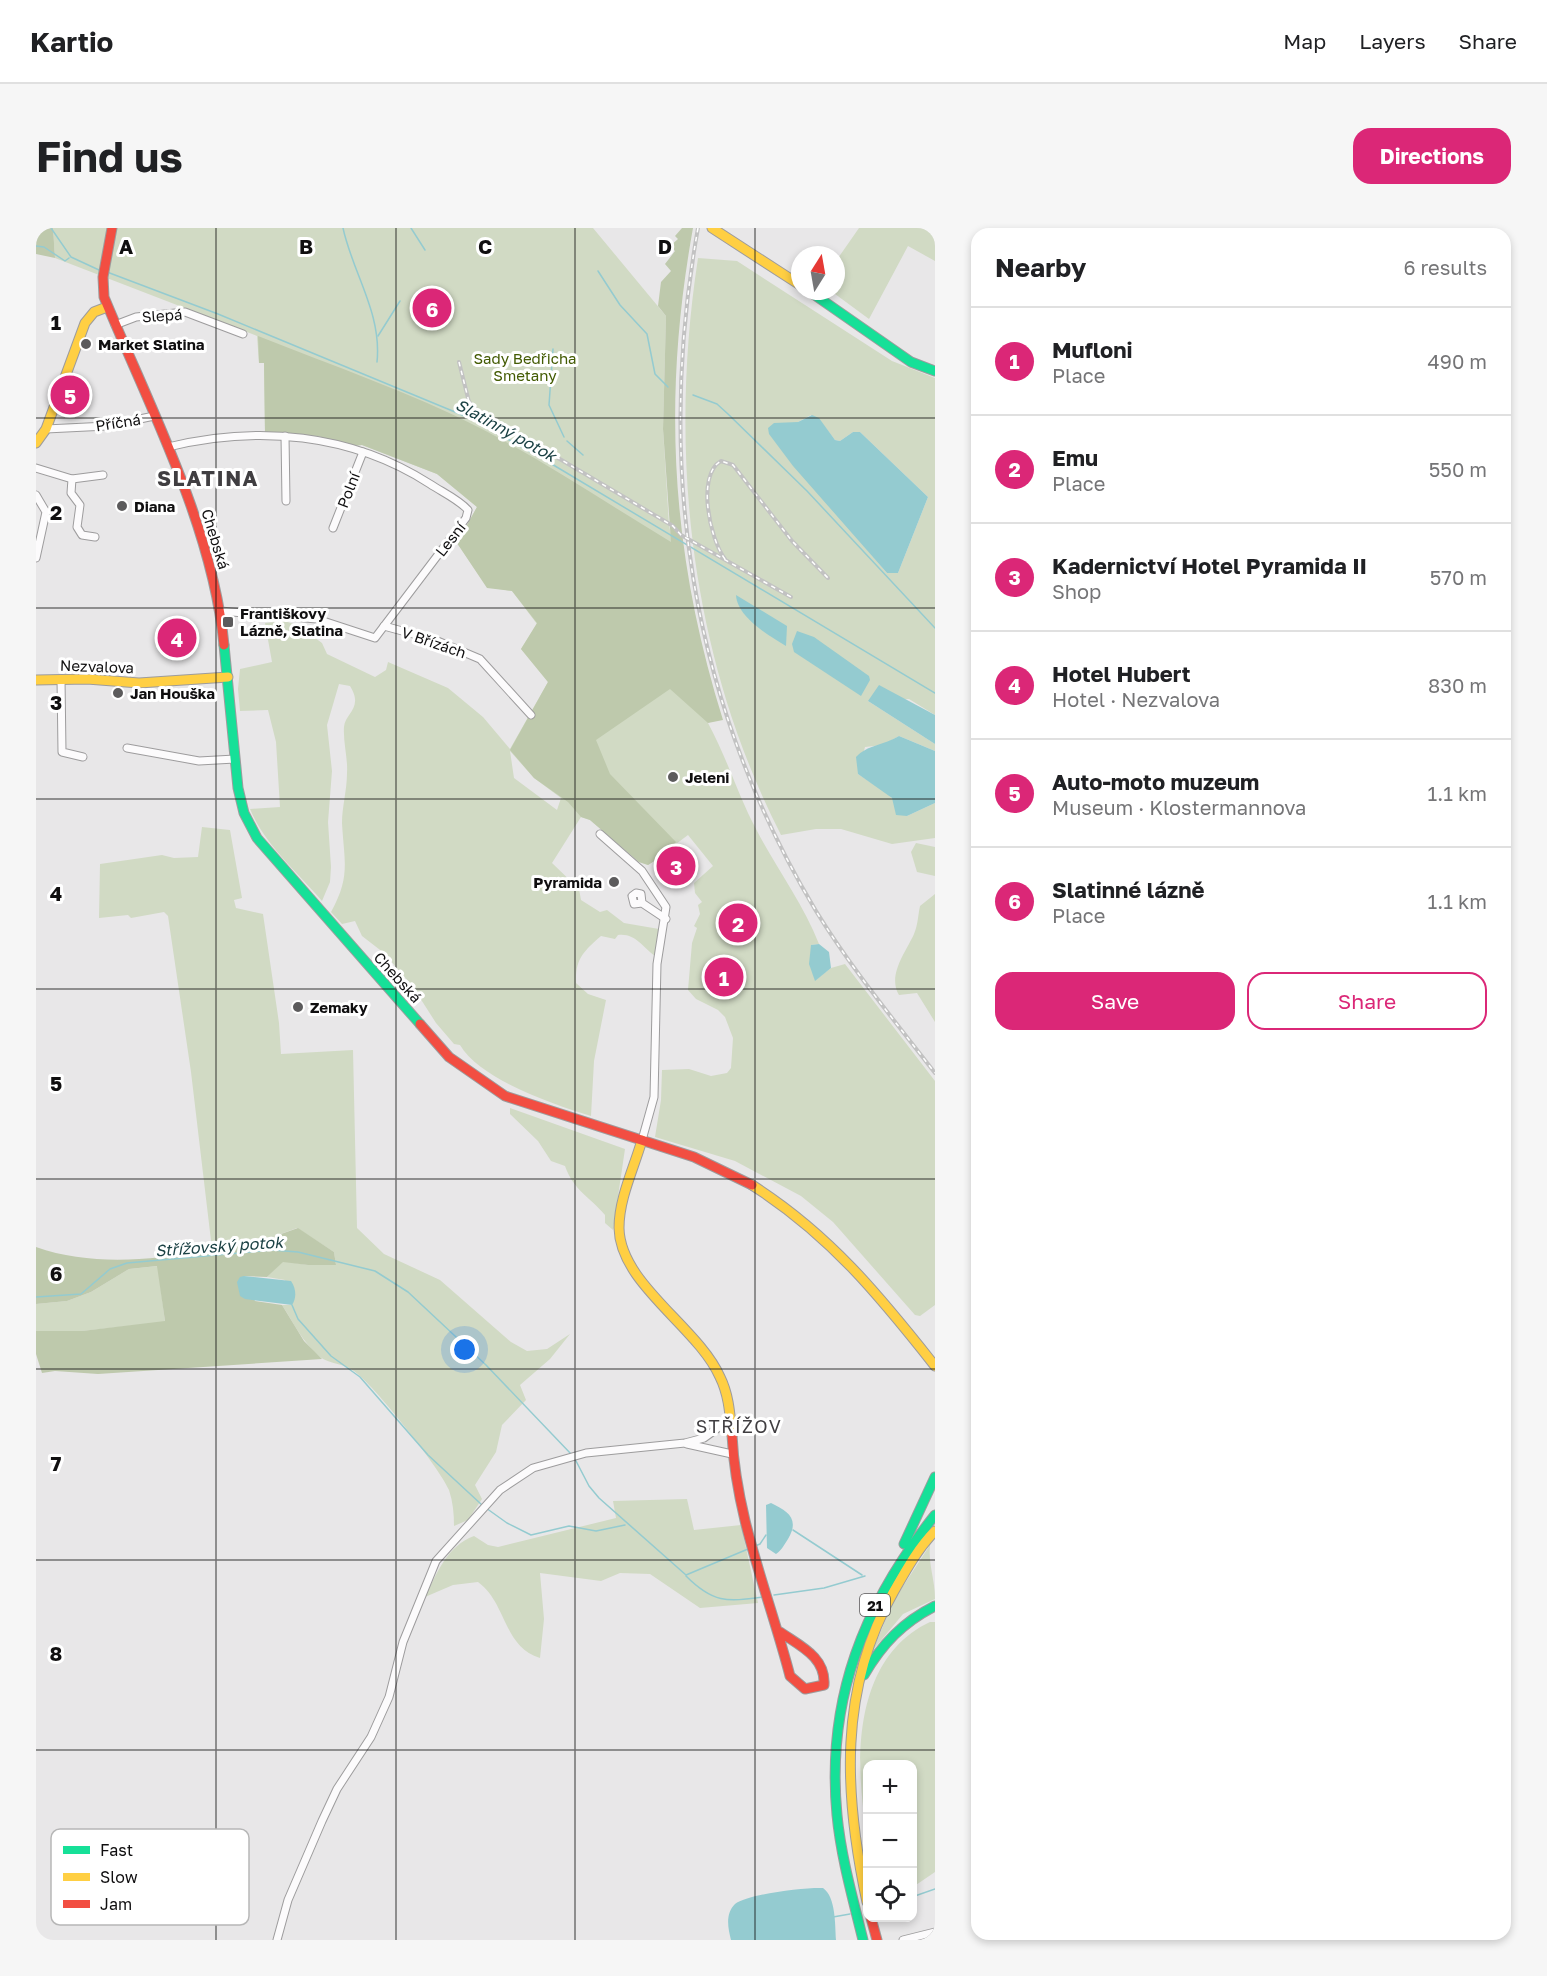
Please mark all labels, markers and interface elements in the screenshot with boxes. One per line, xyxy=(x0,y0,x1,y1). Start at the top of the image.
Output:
text: Kartio xyxy=(30,25,113,58)
text: Map xyxy=(1283,28,1326,54)
text: Layers xyxy=(1359,28,1426,54)
text: Share xyxy=(1459,28,1517,54)
button: Directions xyxy=(1353,128,1511,184)
text: Find us xyxy=(36,131,183,181)
text: A xyxy=(119,234,133,258)
text: B xyxy=(299,234,313,258)
text: C xyxy=(478,234,492,258)
text: D xyxy=(658,234,672,258)
north arrow xyxy=(791,246,845,300)
text: Nearby xyxy=(995,252,1086,283)
text: 6 results xyxy=(1403,255,1487,279)
pin: 6 xyxy=(412,286,452,331)
street label: Slepá xyxy=(141,305,183,325)
text: 1 xyxy=(51,310,61,334)
place label: Market Slatina xyxy=(98,335,205,353)
text: Mufloni xyxy=(1052,336,1133,363)
marker: Market Slatina xyxy=(79,337,93,351)
park label: Sady Bedřicha Smetany xyxy=(473,349,577,384)
text: 1 xyxy=(1009,349,1020,373)
text: 490 m xyxy=(1428,349,1487,373)
text: Place xyxy=(1052,363,1105,387)
pin: 5 xyxy=(51,372,90,418)
water label: Slatinný potok xyxy=(452,394,561,467)
street label: Příčná xyxy=(94,410,142,434)
text: Emu xyxy=(1052,444,1098,471)
text: 2 xyxy=(1008,457,1021,481)
text: 550 m xyxy=(1429,457,1487,481)
district label: SLATINA xyxy=(157,465,259,491)
street label: Polní xyxy=(333,469,363,510)
text: Place xyxy=(1052,471,1105,495)
place label: Diana xyxy=(134,497,176,515)
marker: Diana xyxy=(115,499,129,513)
text: 2 xyxy=(50,500,62,524)
street label: Chebská xyxy=(198,507,234,571)
street label: Lesní xyxy=(431,518,469,560)
text: Kadernictví Hotel Pyramida II xyxy=(1052,552,1367,579)
text: 3 xyxy=(1008,565,1021,589)
text: 570 m xyxy=(1430,565,1487,589)
text: Shop xyxy=(1052,579,1101,603)
place label: Františkovy Lázně, Slatina xyxy=(240,604,343,639)
marker: Františkovy Lázně, Slatina xyxy=(221,615,235,629)
pin: 4 xyxy=(158,616,196,660)
street label: V Břízách xyxy=(399,623,469,661)
street label: Nezvalova xyxy=(60,656,134,676)
text: Hotel Hubert xyxy=(1052,660,1191,687)
text: 4 xyxy=(1008,673,1021,697)
text: 830 m xyxy=(1428,673,1487,697)
place label: Jan Houška xyxy=(130,684,215,702)
marker: Jan Houška xyxy=(111,686,125,700)
text: Hotel · Nezvalova xyxy=(1052,687,1220,711)
text: 3 xyxy=(50,690,62,714)
place label: Jeleni xyxy=(685,768,729,786)
text: Auto-moto muzeum xyxy=(1052,768,1259,795)
marker: Jeleni xyxy=(666,770,680,784)
text: 5 xyxy=(1008,781,1021,805)
text: 1.1 km xyxy=(1428,781,1487,805)
text: Museum · Klostermannova xyxy=(1052,795,1306,819)
pin: 3 xyxy=(656,844,696,888)
place label: Pyramida xyxy=(533,873,602,891)
marker: Pyramida xyxy=(607,875,621,889)
text: Slatinné lázně xyxy=(1052,876,1204,903)
text: 4 xyxy=(50,881,62,905)
text: 6 xyxy=(1008,889,1021,913)
text: 1.1 km xyxy=(1428,889,1487,913)
pin: 2 xyxy=(718,900,758,946)
text: Place xyxy=(1052,903,1105,927)
street label: Chebská xyxy=(371,948,425,1006)
pin: 1 xyxy=(704,954,744,999)
button: Save xyxy=(995,972,1235,1030)
button: Share xyxy=(1247,972,1487,1030)
place label: Zemaky xyxy=(310,998,368,1016)
marker: Zemaky xyxy=(291,1000,305,1014)
text: 5 xyxy=(50,1071,62,1095)
water label: Střížovský potok xyxy=(154,1231,286,1260)
text: 6 xyxy=(50,1261,62,1285)
your location xyxy=(450,1335,479,1364)
district label: STŘÍŽOV xyxy=(696,1415,782,1437)
text: 7 xyxy=(51,1451,62,1475)
road number: 21 xyxy=(860,1594,890,1616)
text: 8 xyxy=(50,1641,62,1665)
map controls xyxy=(863,1760,917,1922)
button: + xyxy=(863,1760,917,1814)
button: − xyxy=(863,1814,917,1868)
legend xyxy=(51,1829,249,1925)
text: Fast xyxy=(100,1840,133,1860)
text: Slow xyxy=(100,1867,138,1887)
button: locate xyxy=(863,1868,917,1922)
text: Jam xyxy=(100,1894,132,1914)

